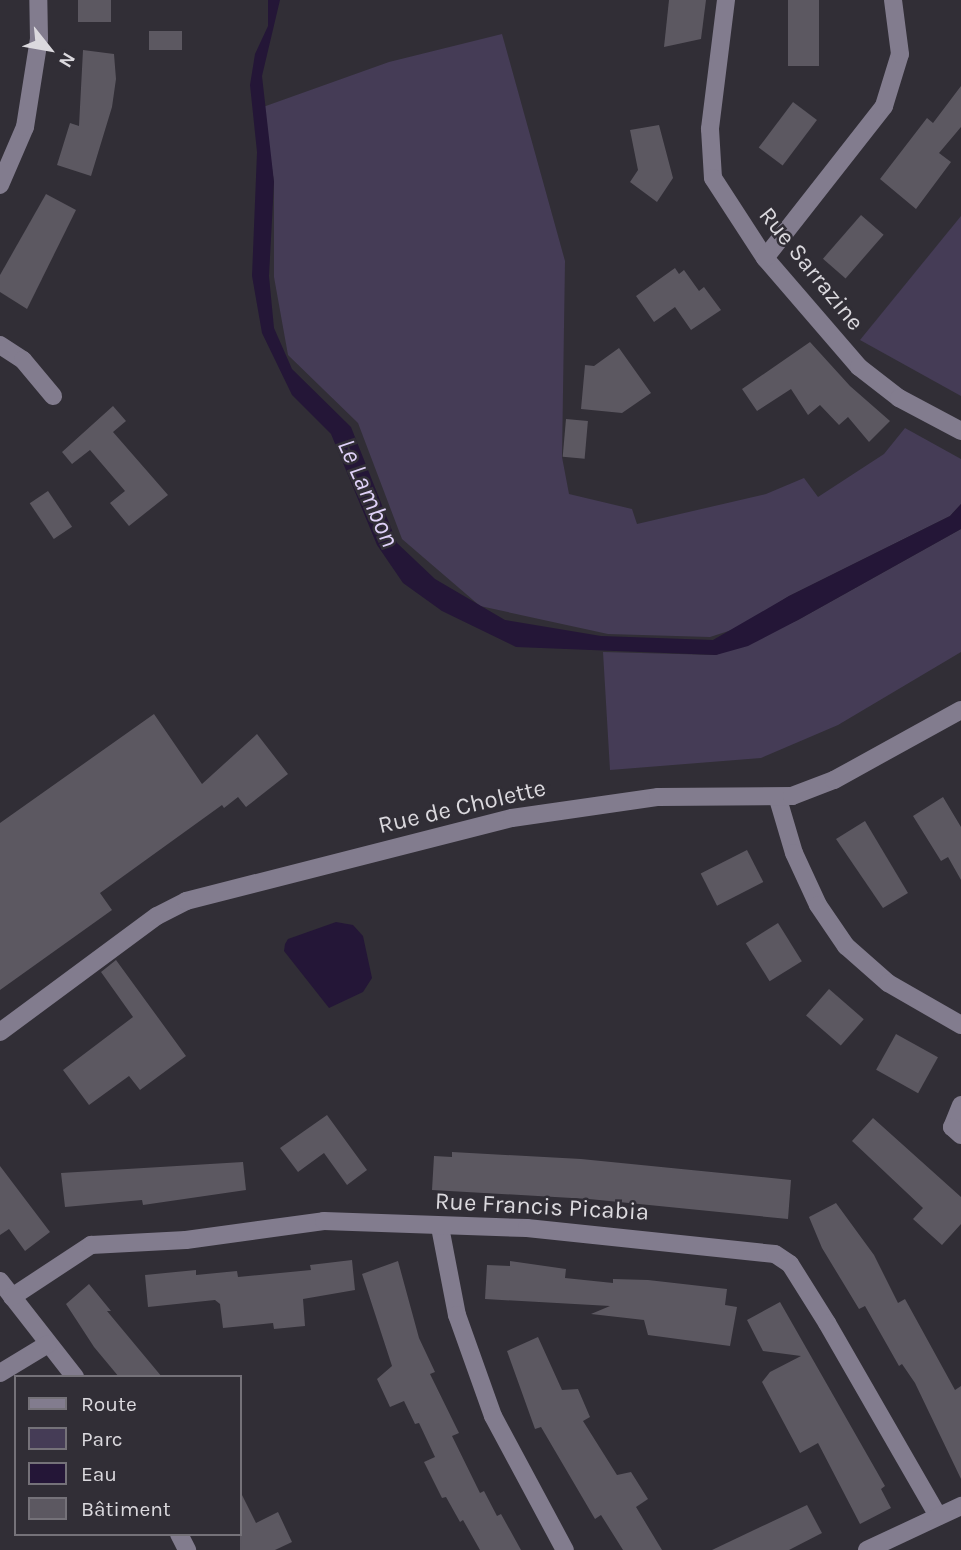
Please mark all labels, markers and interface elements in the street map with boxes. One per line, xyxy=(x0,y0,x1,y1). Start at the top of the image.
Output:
north arrow xyxy=(14,14,84,84)
text: N xyxy=(54,48,80,71)
street label: Rue Sarrazine xyxy=(752,201,870,337)
water label: Le Lambon xyxy=(330,434,406,552)
street label: Rue de Cholette xyxy=(375,774,549,840)
street label: Rue Francis Picabia xyxy=(434,1187,650,1227)
legend xyxy=(14,1375,242,1536)
text: Route xyxy=(81,1392,137,1416)
text: Parc xyxy=(81,1427,123,1451)
text: Eau xyxy=(81,1462,117,1486)
text: Bâtiment xyxy=(81,1497,171,1521)

